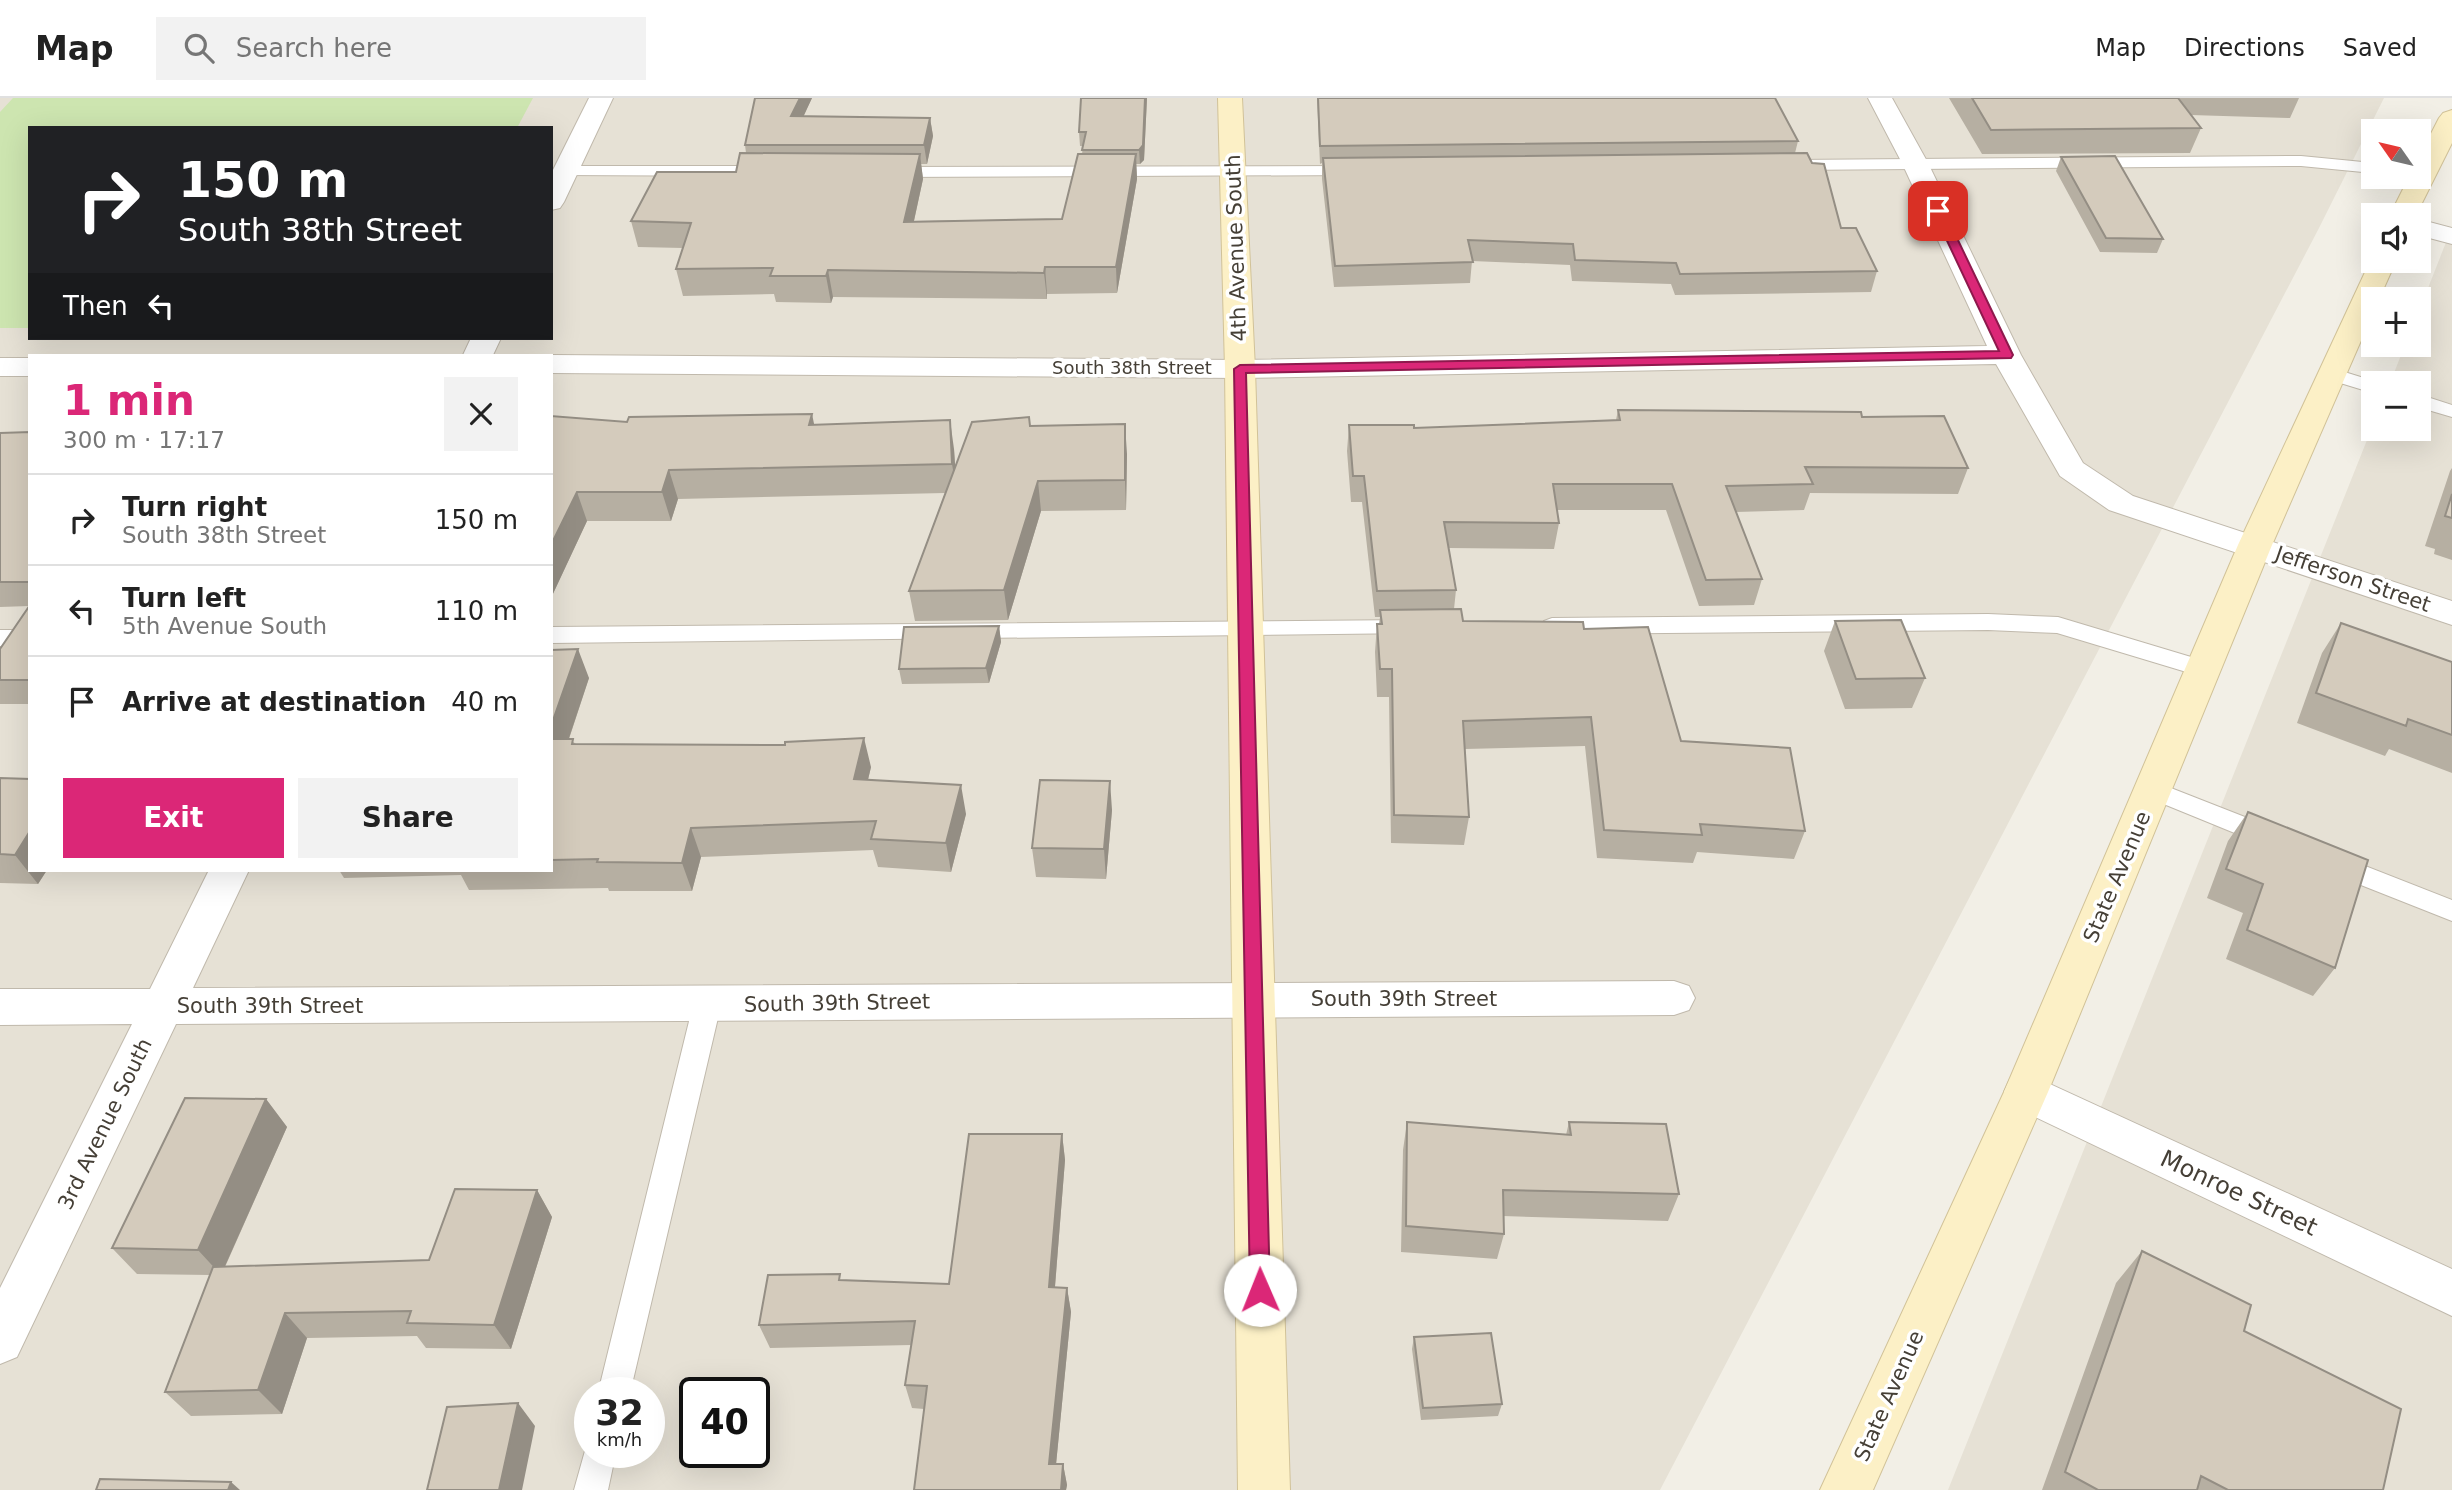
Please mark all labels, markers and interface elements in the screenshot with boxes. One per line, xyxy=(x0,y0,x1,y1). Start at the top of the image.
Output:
search box xyxy=(156,17,646,80)
text: Map xyxy=(35,29,114,68)
icon: search xyxy=(180,29,218,67)
text: Search here xyxy=(236,33,392,63)
text: Map xyxy=(2095,34,2146,62)
text: Directions xyxy=(2184,34,2305,62)
text: Saved xyxy=(2343,34,2417,62)
north arrow xyxy=(2361,119,2431,189)
map controls xyxy=(2361,119,2431,441)
text: 150 m xyxy=(178,152,348,209)
icon: right xyxy=(63,154,154,245)
street label: 4th Avenue South xyxy=(1221,154,1251,342)
pin xyxy=(1908,181,1968,241)
icon: arrive xyxy=(1919,192,1957,230)
button: sound xyxy=(2361,203,2431,273)
text: South 38th Street xyxy=(178,211,462,249)
icon: left xyxy=(142,287,180,325)
button: + xyxy=(2361,287,2431,357)
text: Then xyxy=(63,291,128,321)
street label: South 38th Street xyxy=(1052,357,1212,378)
button: − xyxy=(2361,371,2431,441)
text: 1 min xyxy=(63,376,195,425)
button: close xyxy=(444,377,518,451)
text: 300 m · 17:17 xyxy=(63,427,225,453)
text: Turn right xyxy=(122,492,267,522)
icon: right xyxy=(63,501,101,539)
text: 150 m xyxy=(435,505,518,535)
text: South 38th Street xyxy=(122,522,326,548)
street label: Jefferson Street xyxy=(2270,541,2434,617)
text: Turn left xyxy=(122,583,246,613)
icon: left xyxy=(63,592,101,630)
text: 110 m xyxy=(435,596,518,626)
text: 5th Avenue South xyxy=(122,613,327,639)
icon: arrive xyxy=(63,683,101,721)
text: Arrive at destination xyxy=(122,687,426,717)
text: 40 m xyxy=(451,687,518,717)
button: Exit xyxy=(63,778,284,858)
button: Share xyxy=(298,778,518,858)
street label: State Avenue xyxy=(2079,808,2155,946)
street label: South 39th Street xyxy=(1311,987,1497,1011)
street label: South 39th Street xyxy=(744,989,930,1017)
street label: South 39th Street xyxy=(177,994,363,1018)
street label: 3rd Avenue South xyxy=(53,1035,157,1213)
street label: Monroe Street xyxy=(2156,1144,2322,1242)
position arrow xyxy=(1223,1253,1297,1327)
street label: State Avenue xyxy=(1850,1327,1928,1465)
speed limit sign: 40 xyxy=(679,1377,770,1468)
text: 32 xyxy=(595,1393,644,1433)
text: km/h xyxy=(597,1429,642,1450)

